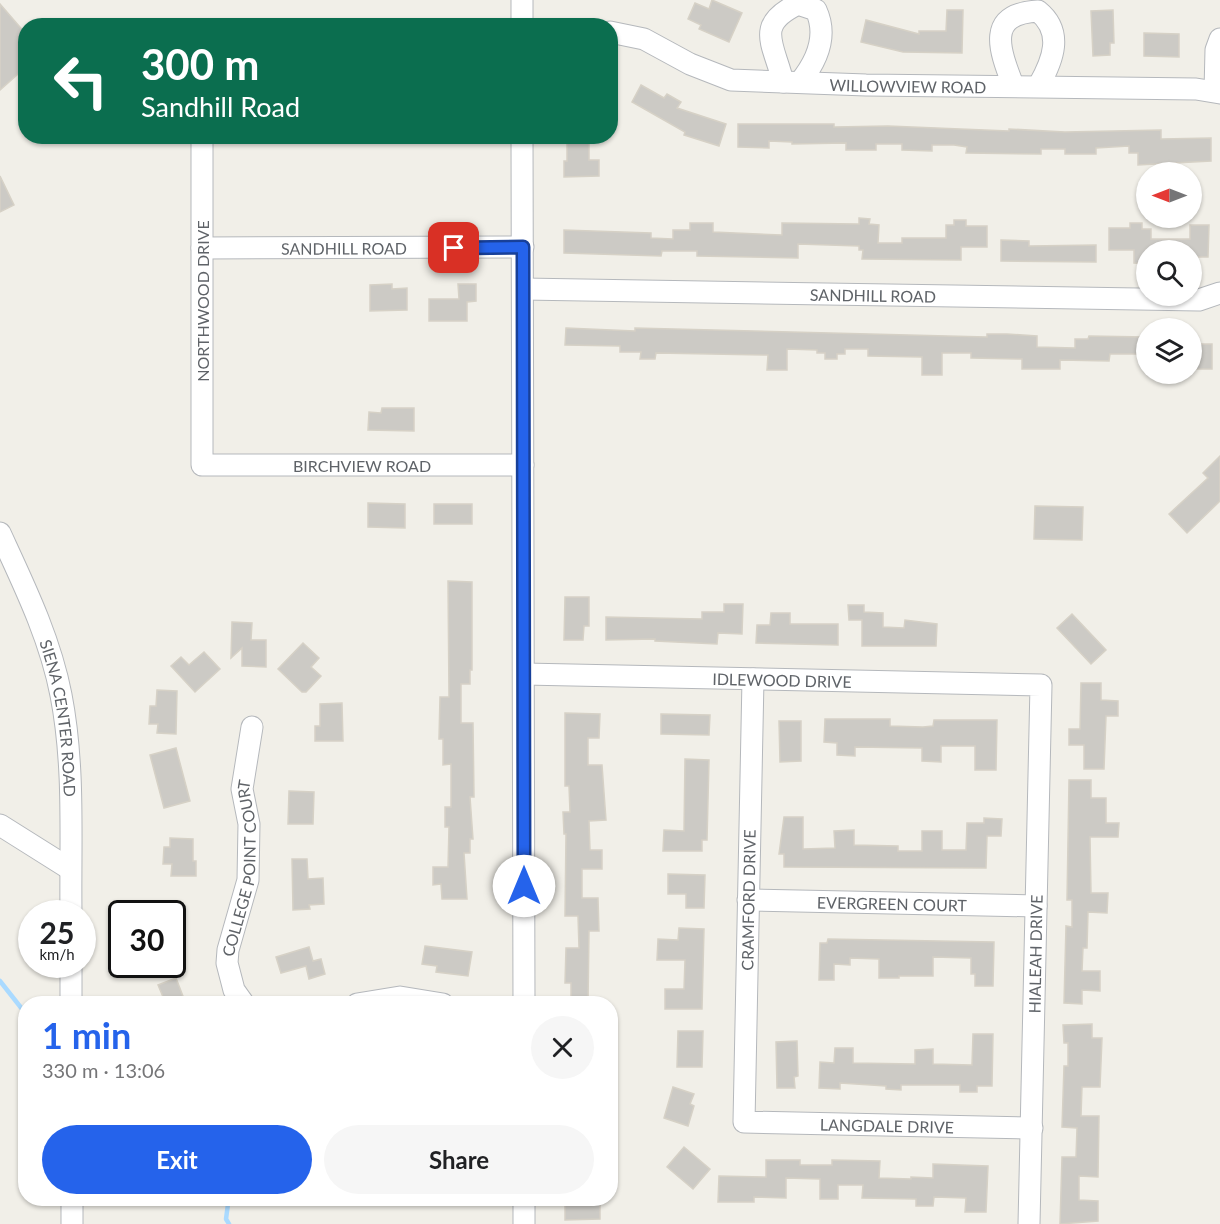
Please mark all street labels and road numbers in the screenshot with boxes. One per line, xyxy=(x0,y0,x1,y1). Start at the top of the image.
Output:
street label: WILLOWVIEW ROAD xyxy=(829,74,986,96)
street label: NORTHWOOD DRIVE xyxy=(193,220,212,382)
street label: SANDHILL ROAD xyxy=(281,238,407,257)
street label: SANDHILL ROAD xyxy=(810,284,936,305)
street label: BIRCHVIEW ROAD xyxy=(293,456,431,475)
street label: SIENA CENTER ROAD xyxy=(37,637,80,797)
street label: IDLEWOOD DRIVE xyxy=(712,669,852,690)
street label: COLLEGE POINT COURT xyxy=(218,778,259,957)
street label: CRAMFORD DRIVE xyxy=(737,829,759,971)
street label: EVERGREEN COURT xyxy=(817,892,968,914)
street label: HIALEAH DRIVE xyxy=(1024,894,1046,1014)
street label: LANGDALE DRIVE xyxy=(820,1114,954,1136)

